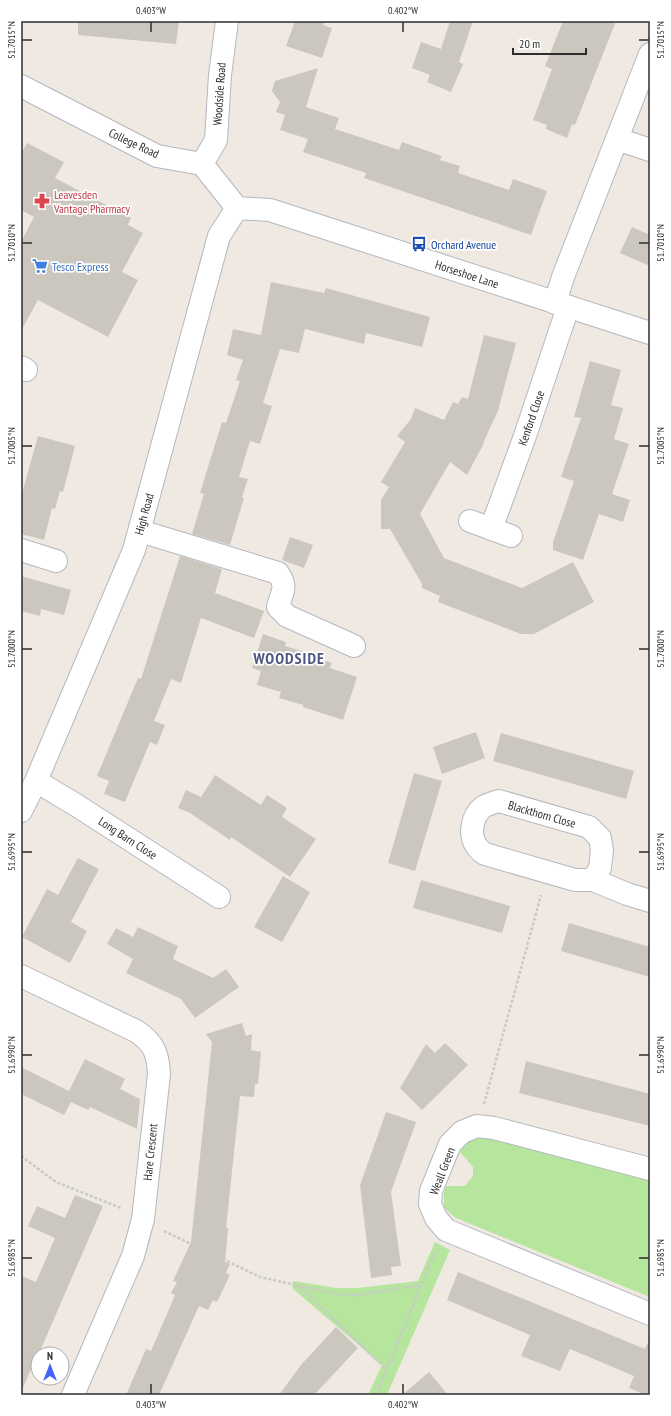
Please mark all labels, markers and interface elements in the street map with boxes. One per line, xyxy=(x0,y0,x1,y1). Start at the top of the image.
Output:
text: 0.403°W xyxy=(136,4,166,17)
text: 0.402°W xyxy=(388,4,418,17)
text: 51.7015°N xyxy=(5,21,18,59)
text: 51.7015°N xyxy=(654,21,667,59)
scale bar xyxy=(513,30,586,56)
text: 20 m xyxy=(519,36,540,51)
street label: Woodside Road xyxy=(209,62,229,126)
street label: College Road xyxy=(106,125,162,161)
place label: Leavesden Vantage Pharmacy xyxy=(53,187,130,216)
pharmacy icon: Leavesden Vantage Pharmacy xyxy=(33,192,51,210)
text: 51.7010°N xyxy=(5,224,18,262)
text: 51.7010°N xyxy=(654,224,667,262)
bus stop icon: Orchard Avenue xyxy=(410,235,428,253)
place label: Orchard Avenue xyxy=(431,237,496,252)
supermarket icon: Tesco Express xyxy=(31,257,49,275)
street label: Horseshoe Lane xyxy=(433,257,501,291)
place label: Tesco Express xyxy=(52,259,109,274)
street label: Kenford Close xyxy=(515,388,547,448)
text: 51.7005°N xyxy=(5,427,18,465)
text: 51.7005°N xyxy=(654,427,667,465)
street label: High Road xyxy=(131,492,157,536)
text: 51.7000°N xyxy=(5,630,18,668)
text: 51.7000°N xyxy=(654,630,667,668)
district label: WOODSIDE xyxy=(252,648,325,668)
street label: Blackthorn Close xyxy=(507,797,578,831)
street label: Long Barn Close xyxy=(96,814,160,862)
text: 51.6995°N xyxy=(5,833,18,871)
text: 51.6995°N xyxy=(654,833,667,871)
text: 51.6990°N xyxy=(5,1036,18,1074)
text: 51.6990°N xyxy=(654,1036,667,1074)
street label: Hare Crescent xyxy=(140,1122,161,1181)
street label: Weall Green xyxy=(426,1145,458,1197)
text: 51.6985°N xyxy=(5,1239,18,1277)
text: 51.6985°N xyxy=(654,1239,667,1277)
north arrow xyxy=(30,1346,70,1386)
text: N xyxy=(47,1349,53,1363)
text: 0.403°W xyxy=(136,1398,166,1411)
text: 0.402°W xyxy=(388,1398,418,1411)

